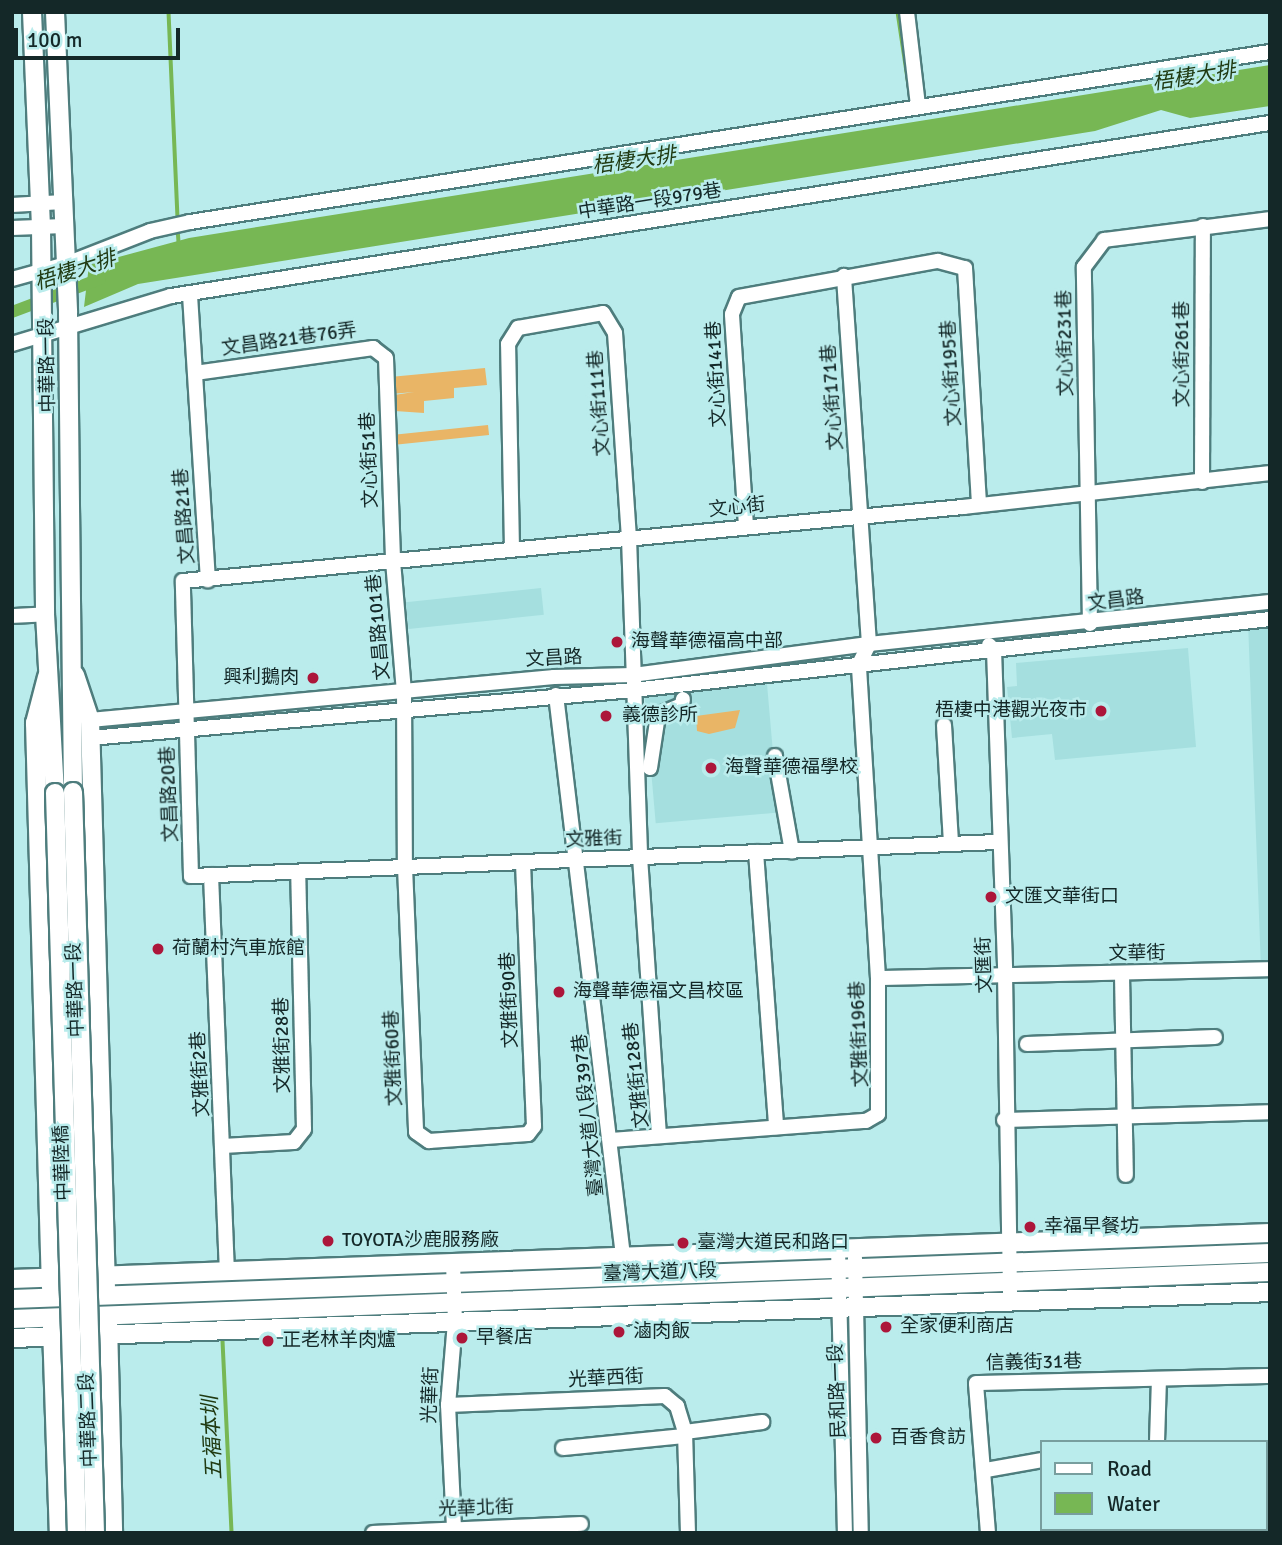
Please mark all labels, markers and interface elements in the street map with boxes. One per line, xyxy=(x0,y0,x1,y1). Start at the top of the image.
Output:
scale bar xyxy=(18,14,184,58)
text: 100 m xyxy=(27,27,82,53)
water label: 梧棲大排 xyxy=(1151,57,1237,95)
water label: 梧棲大排 xyxy=(591,142,677,178)
street label: 中華路一段979巷 xyxy=(577,179,723,225)
water label: 梧棲大排 xyxy=(31,245,119,295)
street label: 文心街231巷 xyxy=(1054,289,1078,397)
street label: 文心街261巷 xyxy=(1172,301,1194,407)
street label: 中華路一段 xyxy=(36,317,60,413)
street label: 文昌路21巷76弄 xyxy=(220,319,358,361)
street label: 文心街195巷 xyxy=(938,319,966,427)
street label: 文心街141巷 xyxy=(703,320,731,428)
street label: 文心街171巷 xyxy=(818,343,848,451)
street label: 文心街111巷 xyxy=(585,349,615,457)
street label: 文心街51巷 xyxy=(357,411,383,509)
street label: 文昌路21巷 xyxy=(170,467,200,565)
street label: 文心街 xyxy=(707,494,767,522)
street label: 文昌路101巷 xyxy=(363,573,395,681)
street label: 文昌路 xyxy=(1086,586,1146,616)
place label: 海聲華德福高中部 xyxy=(631,631,783,653)
marker: 海聲華德福高中部 xyxy=(609,634,625,650)
street label: 文昌路 xyxy=(525,646,583,672)
place label: 興利鵝肉 xyxy=(223,667,299,689)
marker: 興利鵝肉 xyxy=(305,670,321,686)
place label: 梧棲中港觀光夜市 xyxy=(935,700,1087,722)
marker: 梧棲中港觀光夜市 xyxy=(1093,703,1109,719)
place label: 義德診所 xyxy=(622,705,698,727)
marker: 義德診所 xyxy=(596,706,616,726)
street label: 文昌路20巷 xyxy=(157,745,183,843)
place label: 海聲華德福學校 xyxy=(725,757,858,779)
marker: 海聲華德福學校 xyxy=(703,760,719,776)
street label: 文雅街 xyxy=(565,828,623,852)
place label: 文匯文華街口 xyxy=(1005,886,1119,908)
marker: 文匯文華街口 xyxy=(983,889,999,905)
street label: 文匯街 xyxy=(973,936,997,994)
place label: 荷蘭村汽車旅館 xyxy=(172,938,305,960)
marker: 荷蘭村汽車旅館 xyxy=(150,941,166,957)
street label: 中華路一段 xyxy=(63,942,89,1038)
street label: 文華街 xyxy=(1108,942,1166,966)
street label: 文雅街90巷 xyxy=(497,951,523,1049)
street label: 文雅街196巷 xyxy=(847,980,873,1088)
place label: 海聲華德福文昌校區 xyxy=(573,981,744,1003)
marker: 海聲華德福文昌校區 xyxy=(551,984,567,1000)
street label: 文雅街28巷 xyxy=(271,997,295,1093)
street label: 文雅街60巷 xyxy=(381,1009,407,1107)
street label: 文雅街128巷 xyxy=(620,1021,654,1129)
street label: 文雅街2巷 xyxy=(187,1030,215,1118)
street label: 臺灣大道八段397巷 xyxy=(569,1032,609,1198)
street label: 中華陸橋 xyxy=(50,1125,76,1201)
place label: 幸福早餐坊 xyxy=(1044,1216,1139,1238)
marker: 幸福早餐坊 xyxy=(1022,1219,1038,1235)
place label: TOYOTA沙鹿服務廠 xyxy=(342,1230,499,1252)
place label: 臺灣大道民和路口 xyxy=(697,1232,849,1254)
marker: TOYOTA沙鹿服務廠 xyxy=(320,1233,336,1249)
marker: 臺灣大道民和路口 xyxy=(675,1235,691,1251)
street label: 臺灣大道八段 xyxy=(603,1260,717,1286)
place label: 全家便利商店 xyxy=(900,1316,1014,1338)
marker: 全家便利商店 xyxy=(878,1319,894,1335)
place label: 滷肉飯 xyxy=(633,1321,690,1343)
marker: 滷肉飯 xyxy=(611,1324,627,1340)
place label: 早餐店 xyxy=(476,1327,533,1349)
place label: 正老林羊肉爐 xyxy=(282,1330,396,1352)
marker: 早餐店 xyxy=(454,1330,470,1346)
marker: 正老林羊肉爐 xyxy=(260,1333,276,1349)
street label: 民和路一段 xyxy=(825,1343,851,1439)
street label: 信義街31巷 xyxy=(986,1351,1082,1375)
street label: 光華街 xyxy=(419,1366,443,1424)
street label: 光華西街 xyxy=(567,1366,645,1392)
street label: 中華路二段 xyxy=(76,1372,102,1468)
water label: 五福本圳 xyxy=(197,1395,227,1481)
place label: 百香食訪 xyxy=(890,1427,966,1449)
marker: 百香食訪 xyxy=(868,1430,884,1446)
legend xyxy=(1040,1440,1268,1531)
text: Road xyxy=(1107,1456,1152,1482)
text: Water xyxy=(1107,1491,1160,1517)
street label: 光華北街 xyxy=(438,1496,514,1522)

